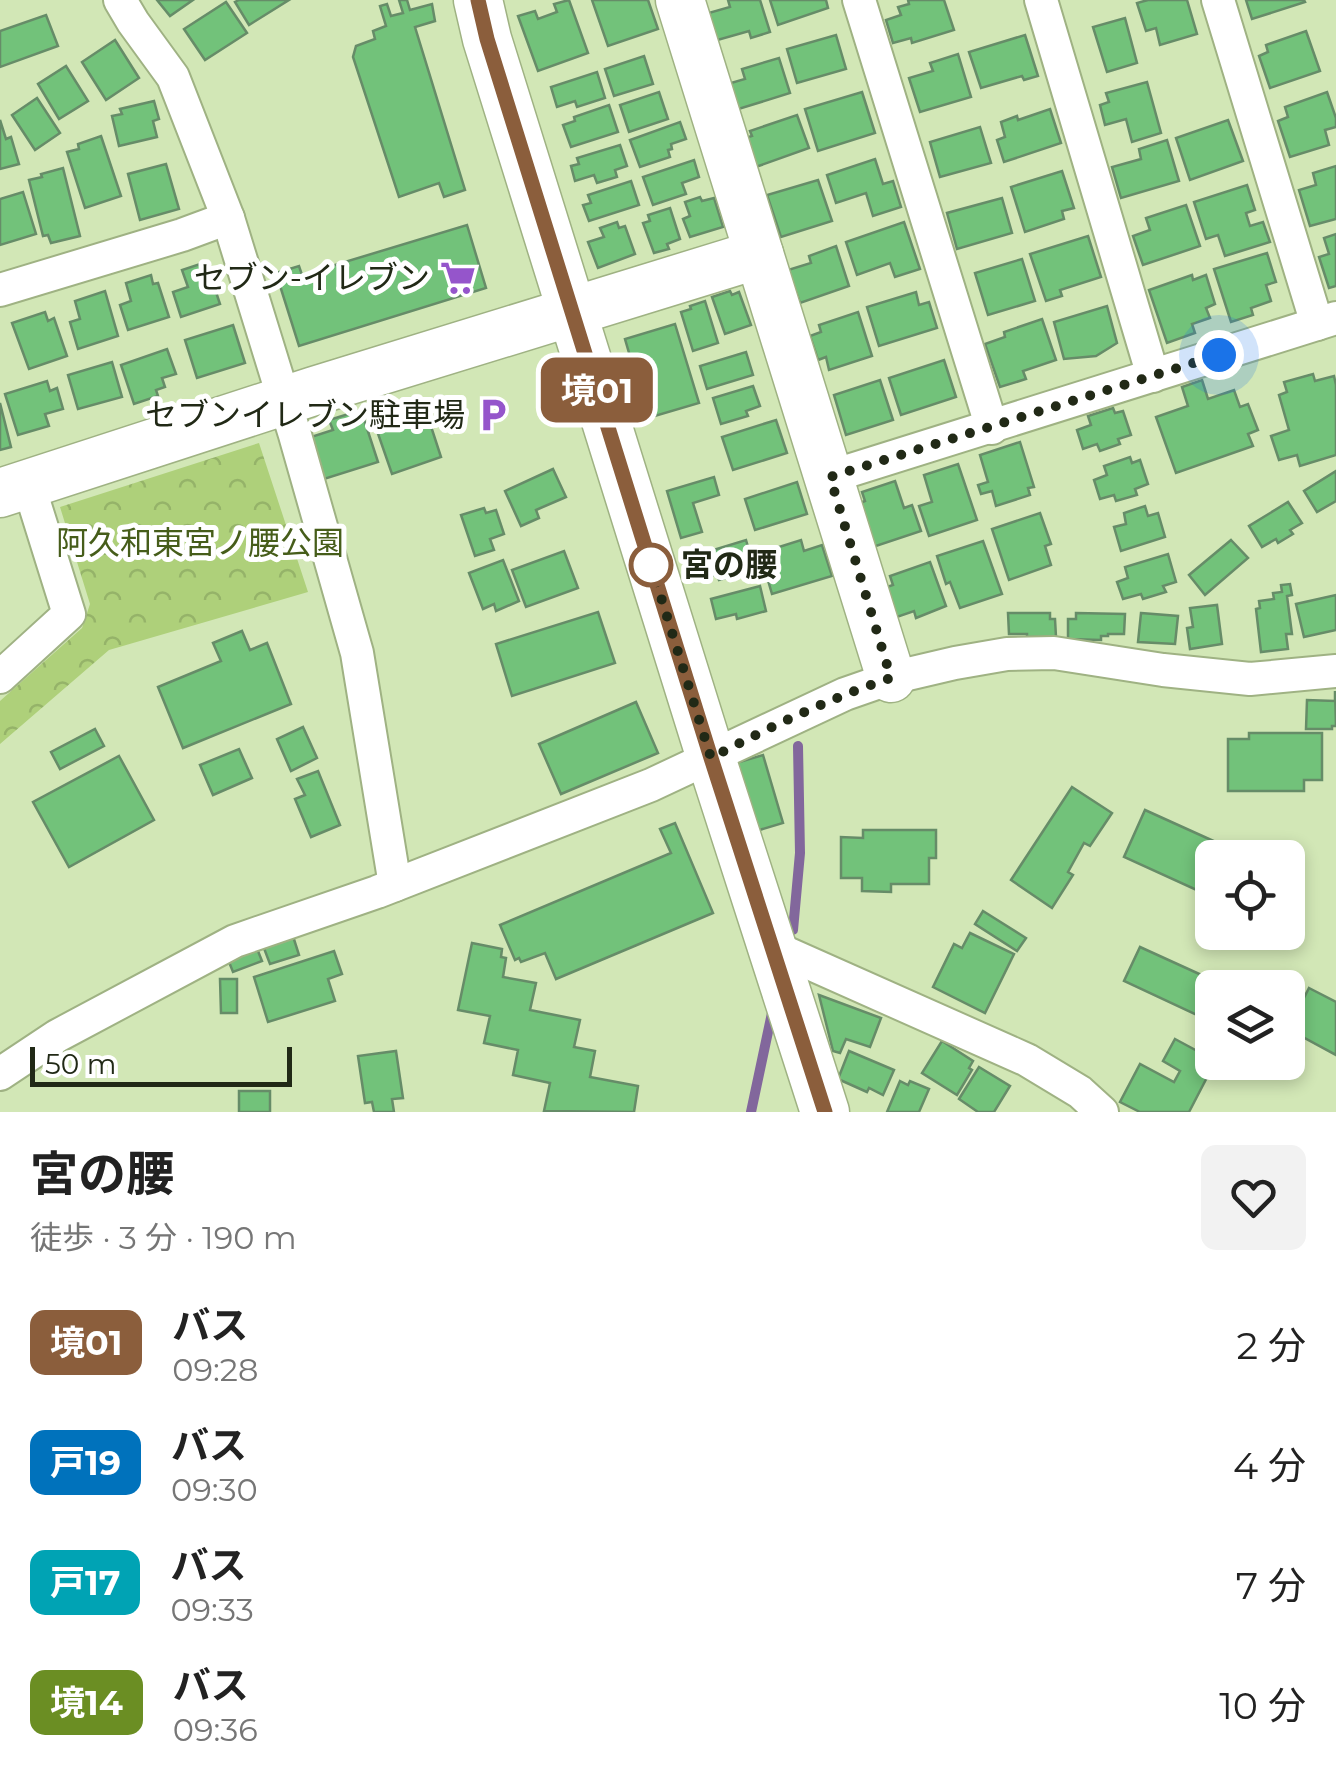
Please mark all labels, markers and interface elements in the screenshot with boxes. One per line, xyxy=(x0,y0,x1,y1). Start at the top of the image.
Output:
place label: セブン-イレブン xyxy=(194,258,430,297)
supermarket icon: セブン-イレブン xyxy=(439,259,477,297)
your location xyxy=(1194,330,1244,380)
line badge: 境01 xyxy=(540,358,654,422)
text: 境01 xyxy=(561,369,633,412)
place label: セブンイレブン駐車場 xyxy=(145,395,465,434)
parking icon: セブンイレブン駐車場 xyxy=(474,396,512,434)
park label: 阿久和東宮ノ腰公園 xyxy=(56,523,344,562)
marker: 宮の腰 xyxy=(630,544,672,586)
place label: 宮の腰 xyxy=(681,545,777,584)
map controls xyxy=(1195,840,1305,1080)
button: locate xyxy=(1195,840,1305,950)
button: layers xyxy=(1195,970,1305,1080)
scale bar xyxy=(30,1042,292,1086)
text: 50 m xyxy=(45,1047,116,1081)
text: 宮の腰 xyxy=(30,1145,174,1203)
button: heart xyxy=(1201,1145,1306,1250)
text: 徒歩 · 3 分 · 190 m xyxy=(30,1218,297,1257)
text: バス xyxy=(172,1302,248,1349)
text: 境01 xyxy=(50,1321,122,1364)
text: 2 分 xyxy=(1236,1322,1306,1369)
text: 09:28 xyxy=(172,1350,258,1389)
text: バス xyxy=(171,1422,247,1469)
text: 戸19 xyxy=(50,1441,121,1484)
text: 4 分 xyxy=(1233,1442,1306,1489)
text: 09:30 xyxy=(171,1470,258,1509)
text: バス xyxy=(170,1542,246,1589)
text: 戸17 xyxy=(50,1561,120,1604)
text: 7 分 xyxy=(1236,1562,1306,1609)
text: 09:33 xyxy=(170,1590,254,1629)
text: バス xyxy=(173,1662,249,1709)
text: 境14 xyxy=(50,1681,123,1724)
text: 10 分 xyxy=(1219,1682,1306,1729)
text: 09:36 xyxy=(173,1710,258,1749)

